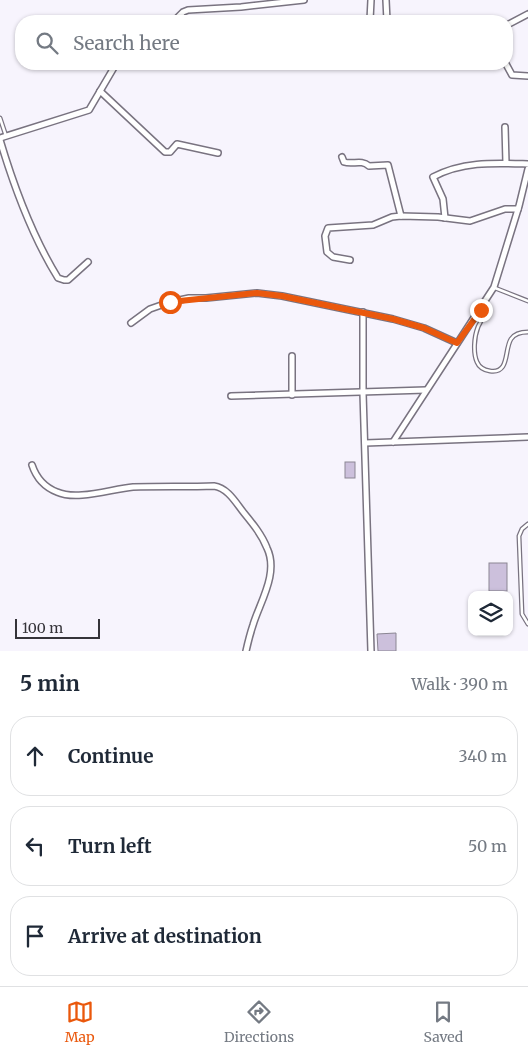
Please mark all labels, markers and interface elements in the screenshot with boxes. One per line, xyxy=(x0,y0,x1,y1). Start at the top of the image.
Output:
search box xyxy=(15,15,513,70)
icon: search xyxy=(33,29,61,57)
text: Search here xyxy=(73,31,180,55)
route start xyxy=(159,291,182,314)
route end xyxy=(470,299,493,322)
map controls xyxy=(468,591,513,636)
button: layers xyxy=(468,591,513,636)
scale bar xyxy=(15,616,100,639)
text: 100 m xyxy=(22,619,63,637)
text: 5 min xyxy=(20,670,80,697)
text: Walk · 390 m xyxy=(411,674,508,694)
icon: ahead xyxy=(21,742,49,770)
text: Continue xyxy=(68,744,154,768)
text: 340 m xyxy=(458,746,507,766)
icon: left xyxy=(21,832,49,860)
text: Turn left xyxy=(68,834,152,858)
text: 50 m xyxy=(468,836,507,856)
icon: arrive xyxy=(21,922,49,950)
text: Arrive at destination xyxy=(68,924,262,948)
tab: Map xyxy=(65,998,95,1046)
tab: Directions xyxy=(224,998,294,1046)
tab: Saved xyxy=(424,998,463,1046)

